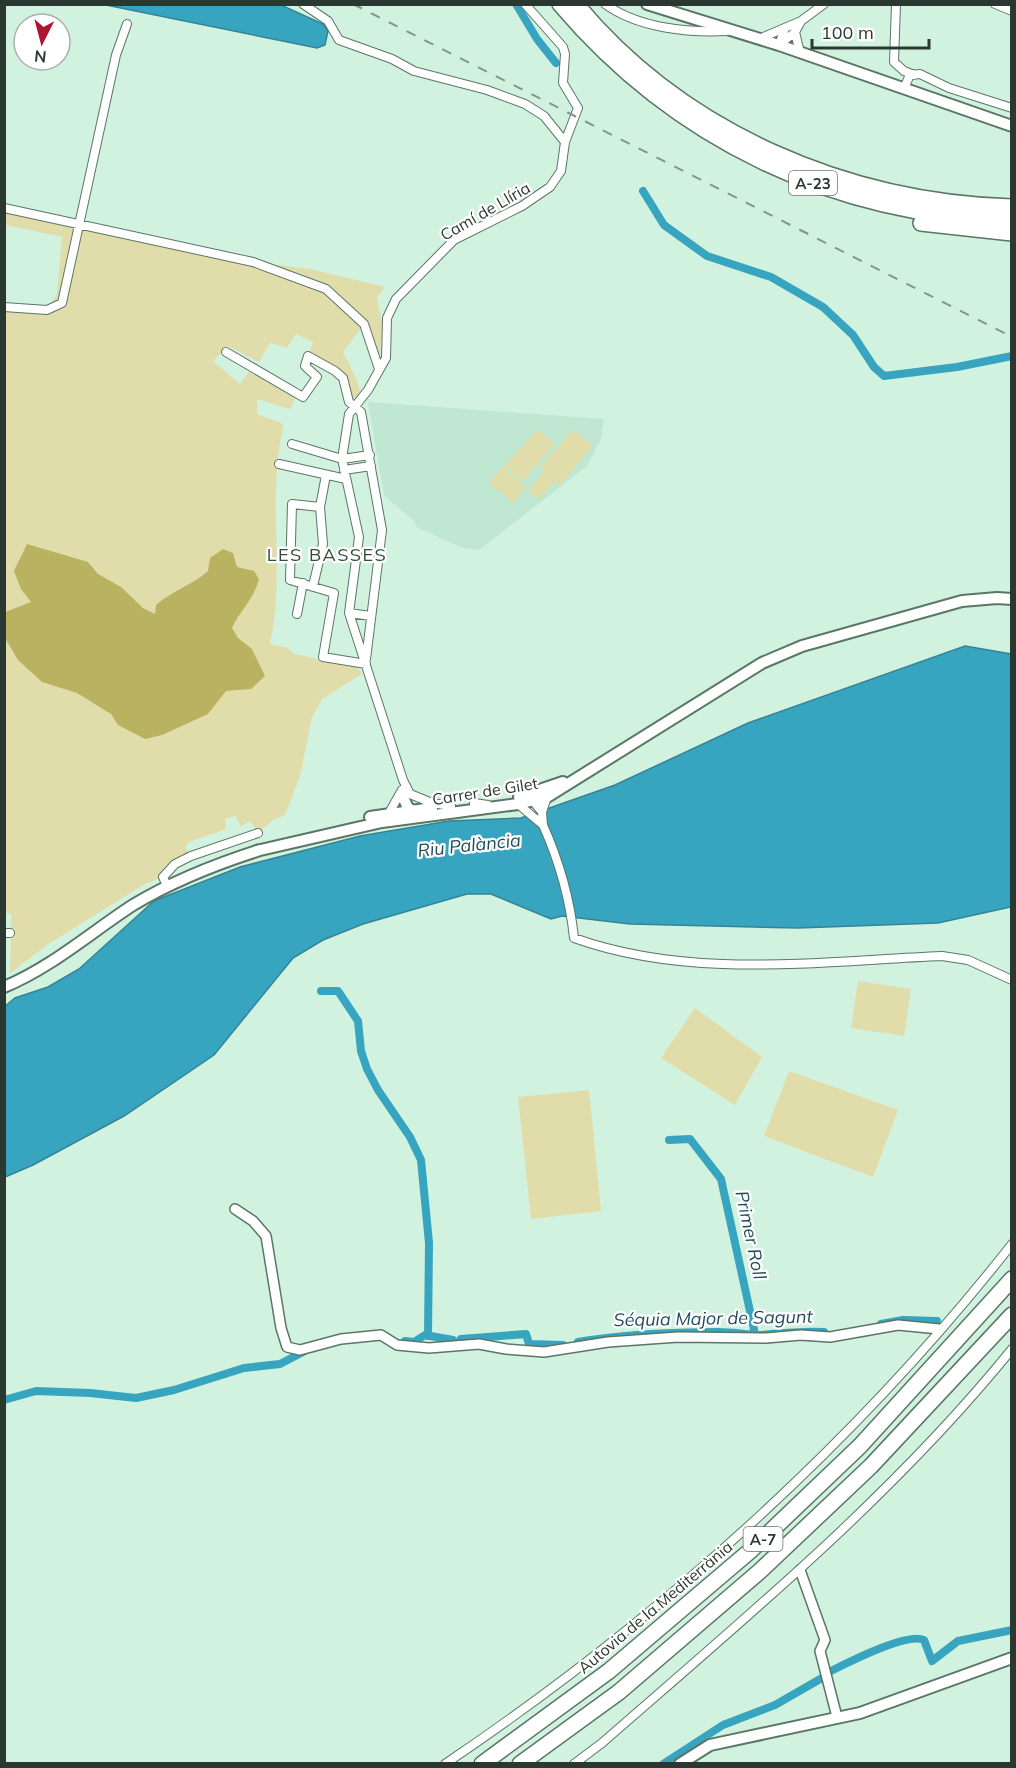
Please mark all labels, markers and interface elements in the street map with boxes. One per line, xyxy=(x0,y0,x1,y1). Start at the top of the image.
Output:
north arrow xyxy=(12,12,72,72)
scale bar xyxy=(812,12,929,50)
text: 100 m xyxy=(821,21,874,44)
text: N xyxy=(33,46,47,67)
road number: A-23 xyxy=(789,171,837,195)
street label: Camí de Llíria xyxy=(437,177,533,245)
district label: LES BASSES xyxy=(267,543,387,566)
street label: Carrer de Gilet xyxy=(431,773,540,809)
water label: Riu Palància xyxy=(416,828,522,862)
water label: Primer Roll xyxy=(730,1188,772,1282)
water label: Séquia Major de Sagunt xyxy=(613,1305,814,1331)
road number: A-7 xyxy=(744,1527,783,1551)
street label: Autovia de la Mediterrània xyxy=(574,1536,736,1678)

